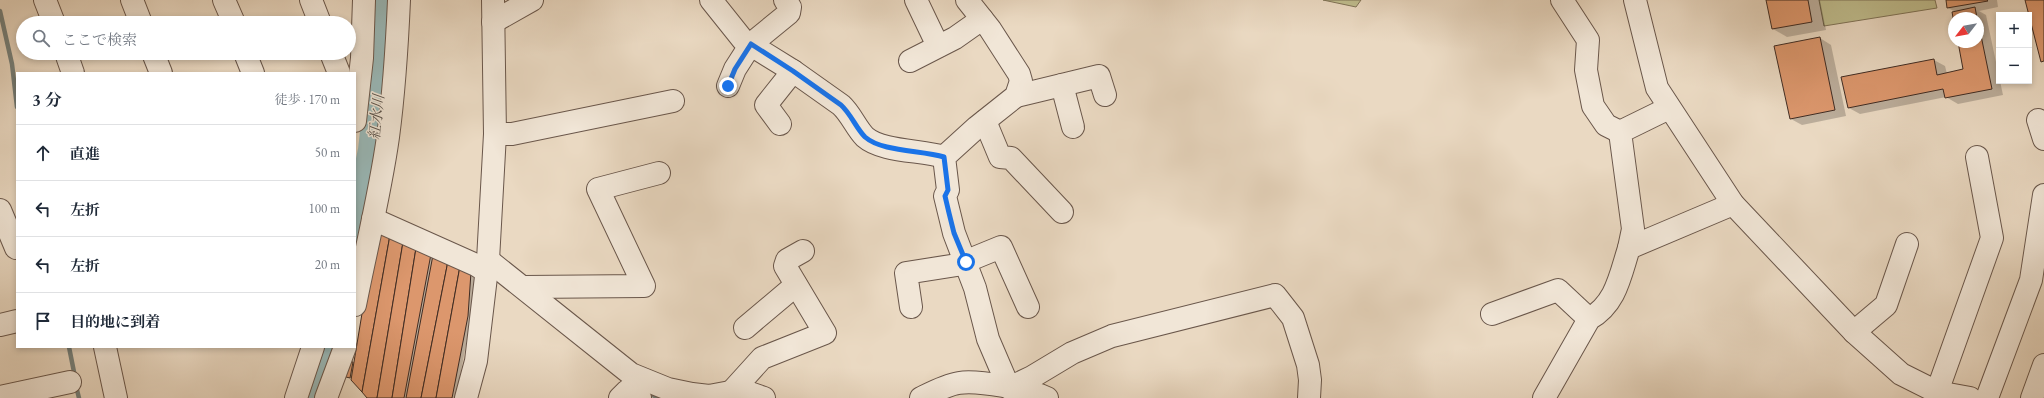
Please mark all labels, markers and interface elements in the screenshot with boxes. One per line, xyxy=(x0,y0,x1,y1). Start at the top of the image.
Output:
north arrow xyxy=(1948,12,1984,48)
map controls xyxy=(1996,12,2032,84)
button: + xyxy=(1996,12,2032,48)
search box xyxy=(16,16,356,60)
icon: search xyxy=(30,27,52,49)
text: ここで検索 xyxy=(62,30,137,49)
button: − xyxy=(1996,48,2032,84)
route end xyxy=(719,77,737,95)
text: 3 分 xyxy=(32,89,62,111)
text: 徒歩 · 170 m xyxy=(275,91,340,108)
water label: 紅水川 xyxy=(364,92,388,140)
icon: ahead xyxy=(32,142,54,164)
text: 直進 xyxy=(70,144,100,163)
text: 50 m xyxy=(315,144,340,161)
icon: left xyxy=(32,198,54,220)
text: 左折 xyxy=(70,200,100,219)
text: 100 m xyxy=(309,200,340,217)
route start xyxy=(957,253,975,271)
icon: left xyxy=(32,254,54,276)
text: 左折 xyxy=(70,256,100,275)
text: 20 m xyxy=(315,256,340,273)
icon: arrive xyxy=(32,310,54,332)
text: 目的地に到着 xyxy=(70,312,160,331)

